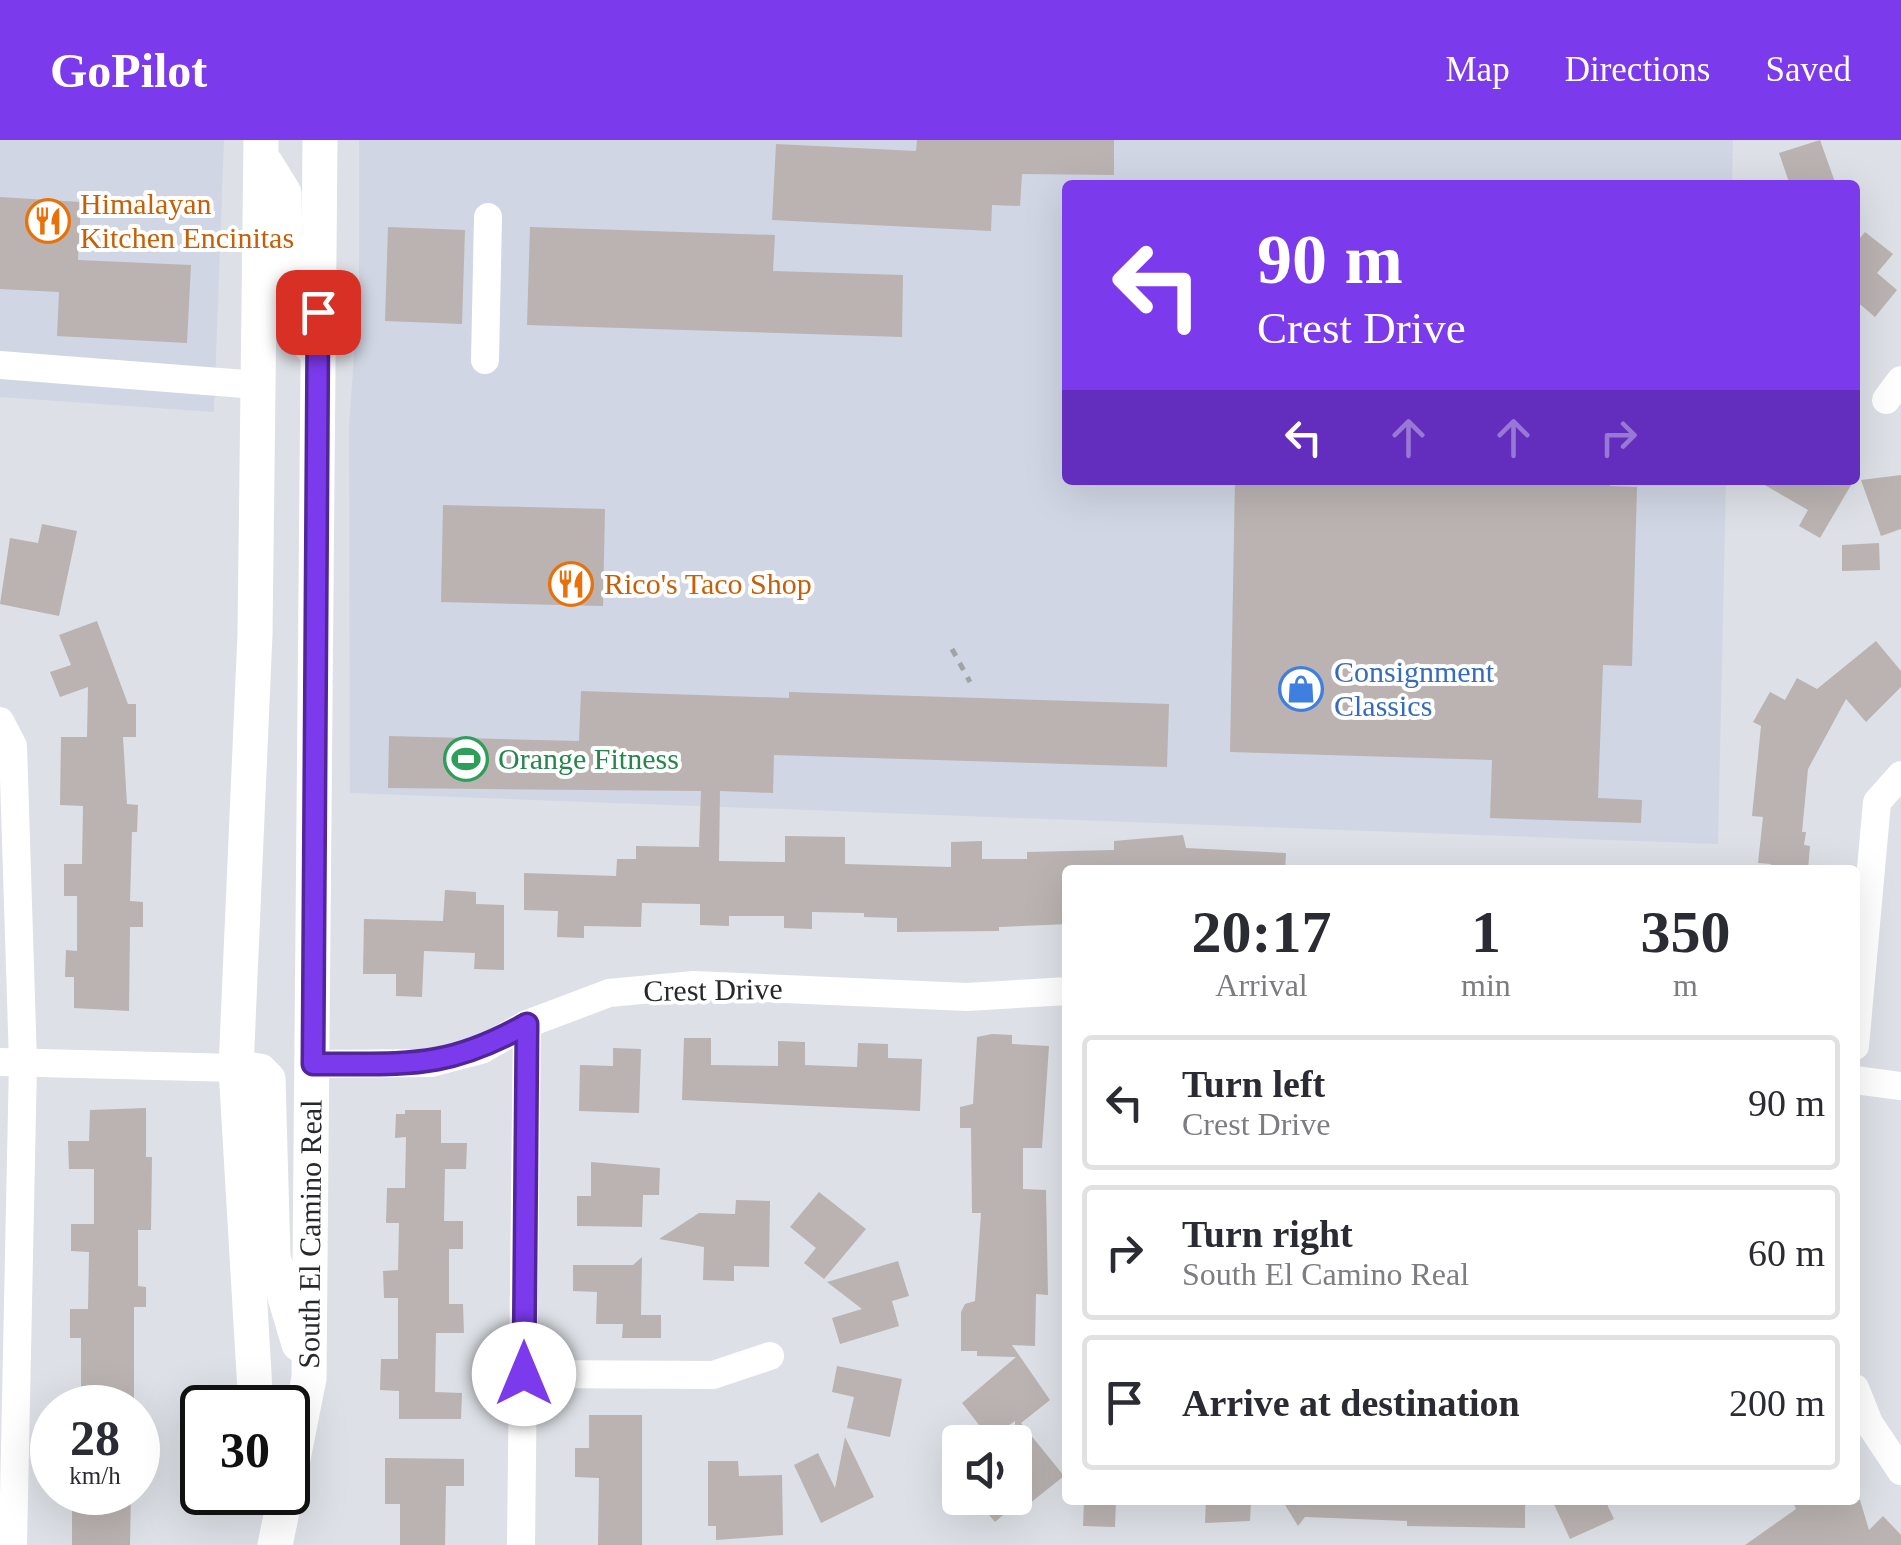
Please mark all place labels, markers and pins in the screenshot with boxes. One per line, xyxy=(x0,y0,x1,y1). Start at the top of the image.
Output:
place label: Himalayan Kitchen Encinitas xyxy=(80,187,294,254)
restaurant icon: Himalayan Kitchen Encinitas xyxy=(25,198,71,244)
pin xyxy=(276,270,361,355)
restaurant icon: Rico's Taco Shop xyxy=(548,561,594,607)
place label: Rico's Taco Shop xyxy=(604,567,812,600)
place label: Consignment Classics xyxy=(1334,655,1495,722)
shop icon: Consignment Classics xyxy=(1278,666,1324,712)
sports icon: Orange Fitness xyxy=(443,736,489,782)
place label: Orange Fitness xyxy=(498,742,679,775)

